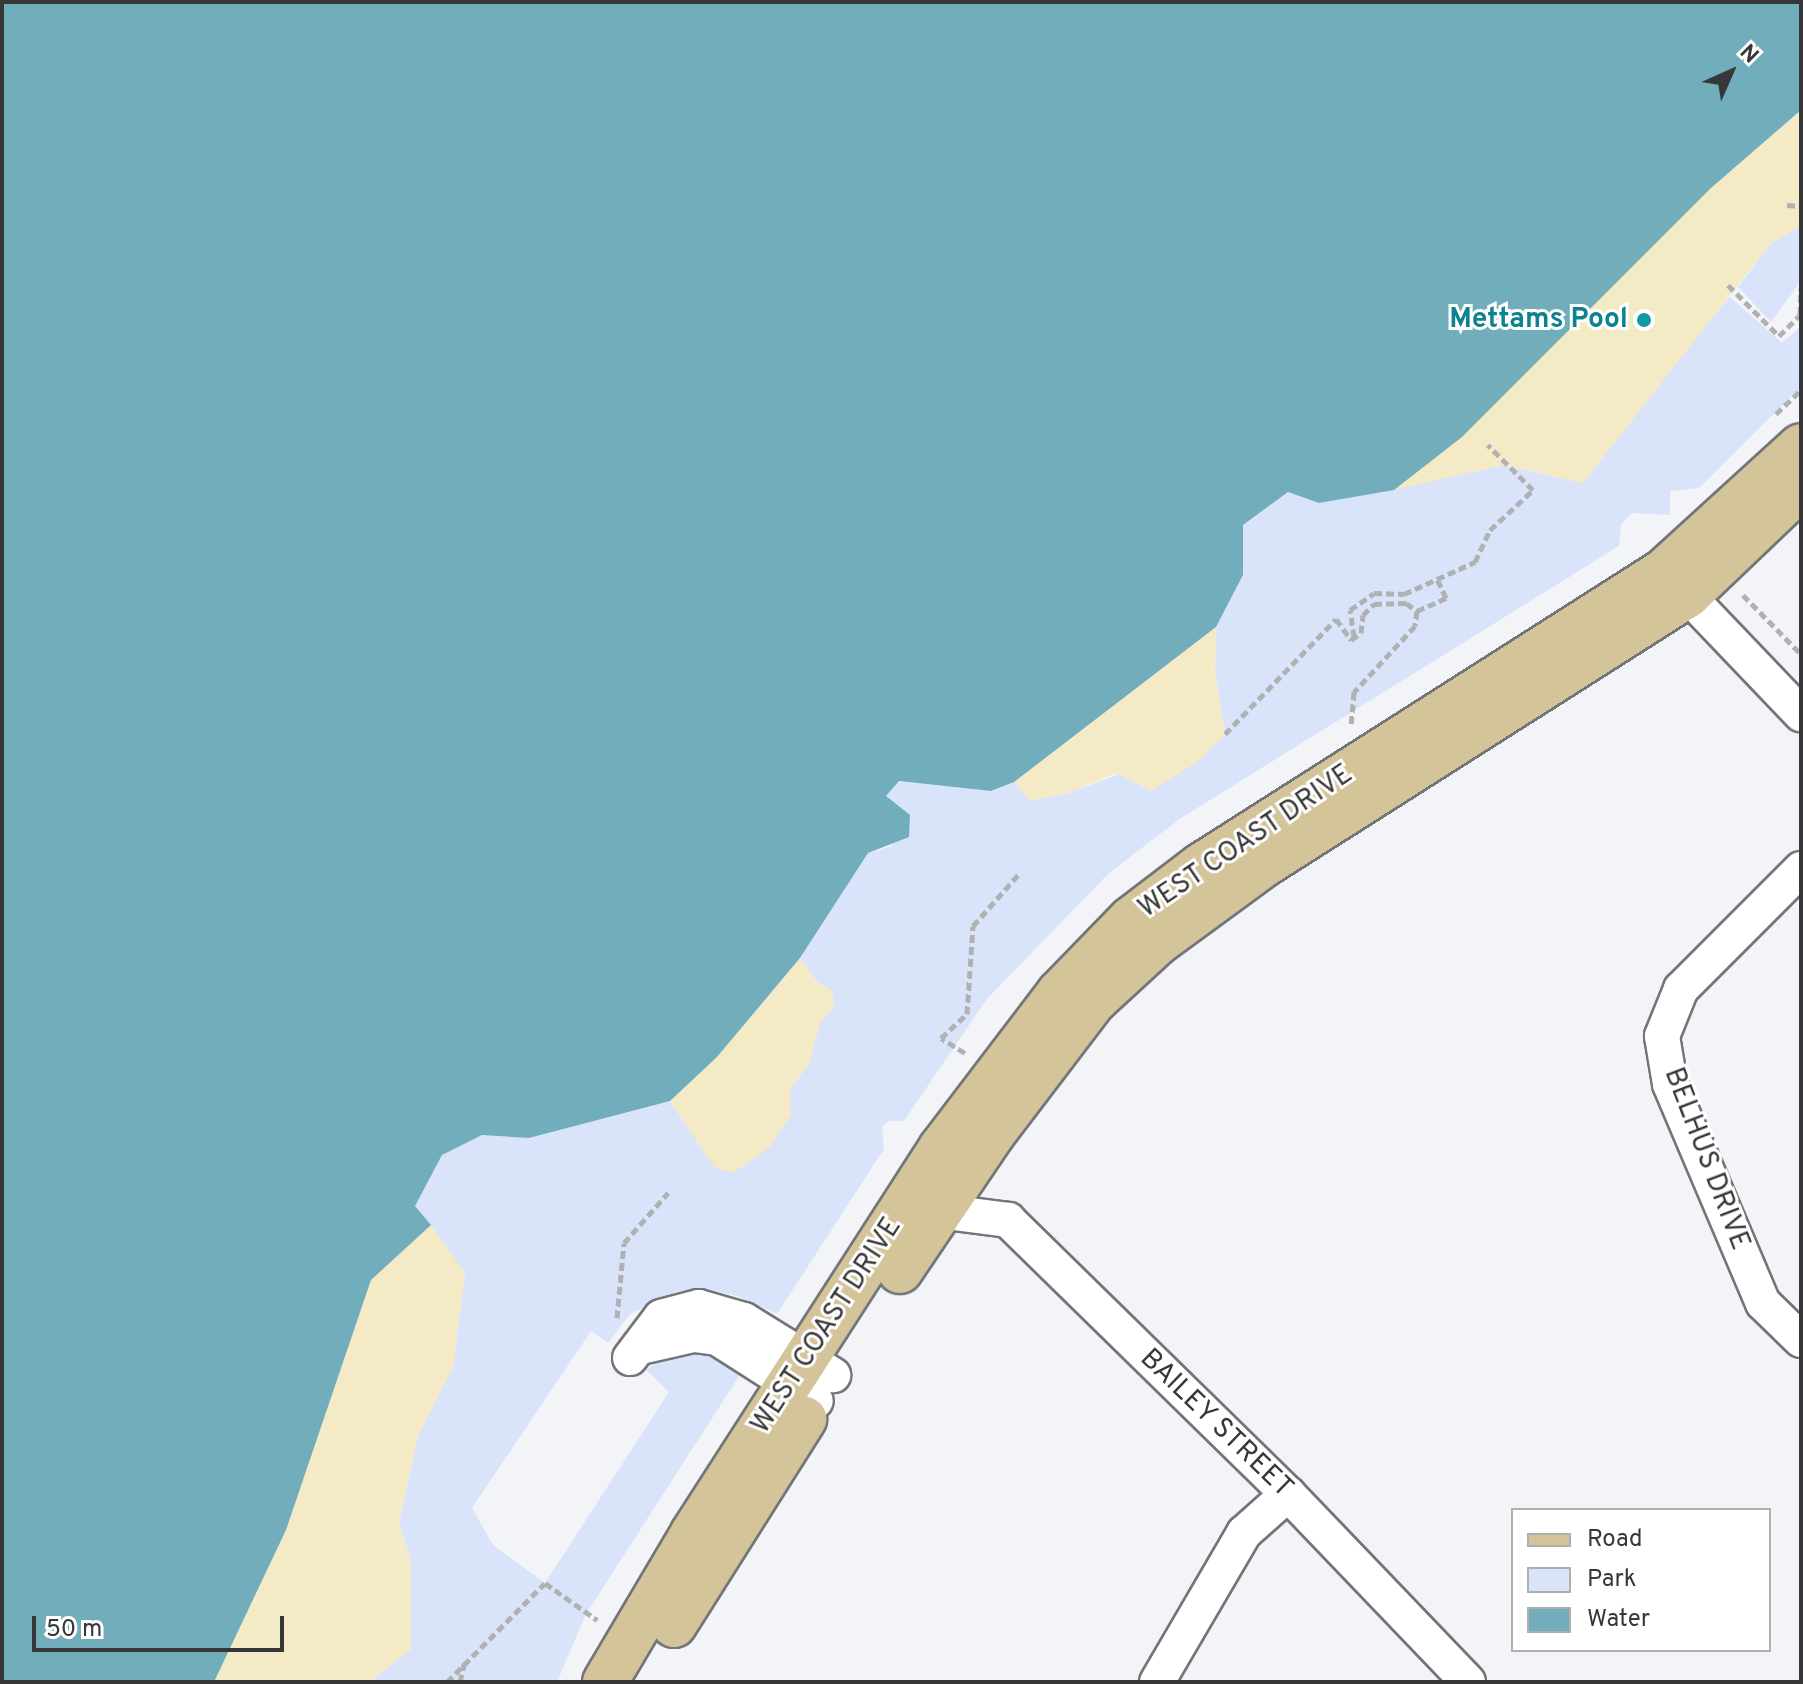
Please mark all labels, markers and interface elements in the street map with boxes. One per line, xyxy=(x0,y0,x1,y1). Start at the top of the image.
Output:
north arrow xyxy=(1691,32,1771,112)
text: N xyxy=(1733,40,1763,70)
place label: Mettams Pool xyxy=(1449,303,1628,337)
marker: Mettams Pool xyxy=(1635,311,1653,329)
street label: WEST COAST DRIVE xyxy=(1132,757,1360,927)
street label: BELHUS DRIVE xyxy=(1656,1063,1756,1255)
street label: WEST COAST DRIVE xyxy=(744,1211,910,1441)
street label: BAILEY STREET xyxy=(1132,1342,1300,1506)
legend xyxy=(1511,1508,1771,1652)
text: Road xyxy=(1587,1525,1643,1555)
text: Park xyxy=(1587,1565,1637,1595)
scale bar xyxy=(36,1600,288,1650)
text: Water xyxy=(1587,1605,1650,1635)
text: 50 m xyxy=(46,1615,102,1645)

